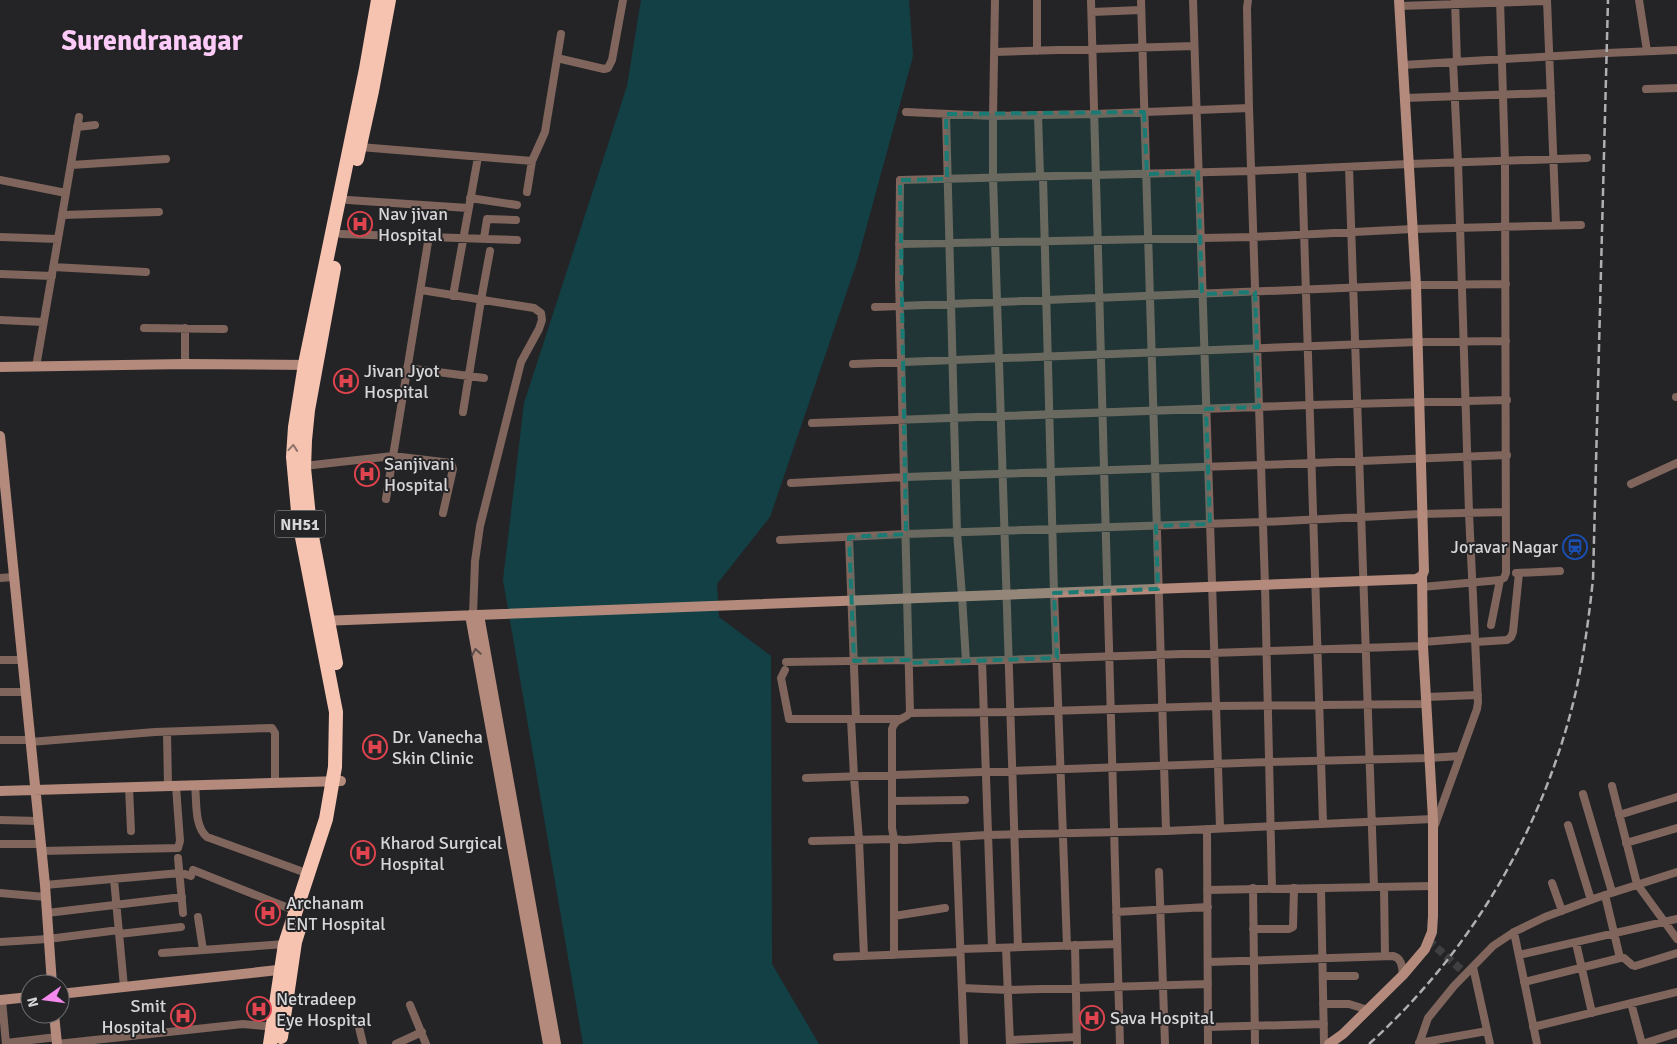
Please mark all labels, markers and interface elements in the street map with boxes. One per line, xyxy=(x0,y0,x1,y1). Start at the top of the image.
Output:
district label: Surendranagar xyxy=(61,24,244,58)
place label: Nav jivan Hospital xyxy=(378,203,448,246)
hospital icon: Nav jivan Hospital xyxy=(347,211,373,237)
place label: Jivan Jyot Hospital xyxy=(364,360,440,403)
hospital icon: Jivan Jyot Hospital xyxy=(333,368,359,394)
one-way arrow xyxy=(288,444,299,452)
place label: Sanjivani Hospital xyxy=(384,453,455,496)
hospital icon: Sanjivani Hospital xyxy=(354,461,380,487)
road number: NH51 xyxy=(275,510,325,538)
station icon: Joravar Nagar xyxy=(1562,534,1588,560)
place label: Joravar Nagar xyxy=(1451,536,1558,558)
one-way arrow xyxy=(472,647,482,656)
place label: Dr. Vanecha Skin Clinic xyxy=(392,726,483,769)
hospital icon: Dr. Vanecha Skin Clinic xyxy=(362,734,388,760)
place label: Kharod Surgical Hospital xyxy=(380,832,502,875)
hospital icon: Kharod Surgical Hospital xyxy=(350,840,376,866)
place label: Archanam ENT Hospital xyxy=(286,892,386,935)
hospital icon: Archanam ENT Hospital xyxy=(255,900,281,926)
north arrow xyxy=(20,974,70,1024)
place label: Netradeep Eye Hospital xyxy=(276,988,372,1031)
text: N xyxy=(23,995,42,1009)
place label: Smit Hospital xyxy=(102,995,166,1038)
hospital icon: Netradeep Eye Hospital xyxy=(246,996,272,1022)
hospital icon: Smit Hospital xyxy=(170,1003,196,1029)
hospital icon: Sava Hospital xyxy=(1079,1005,1105,1031)
place label: Sava Hospital xyxy=(1110,1007,1215,1029)

